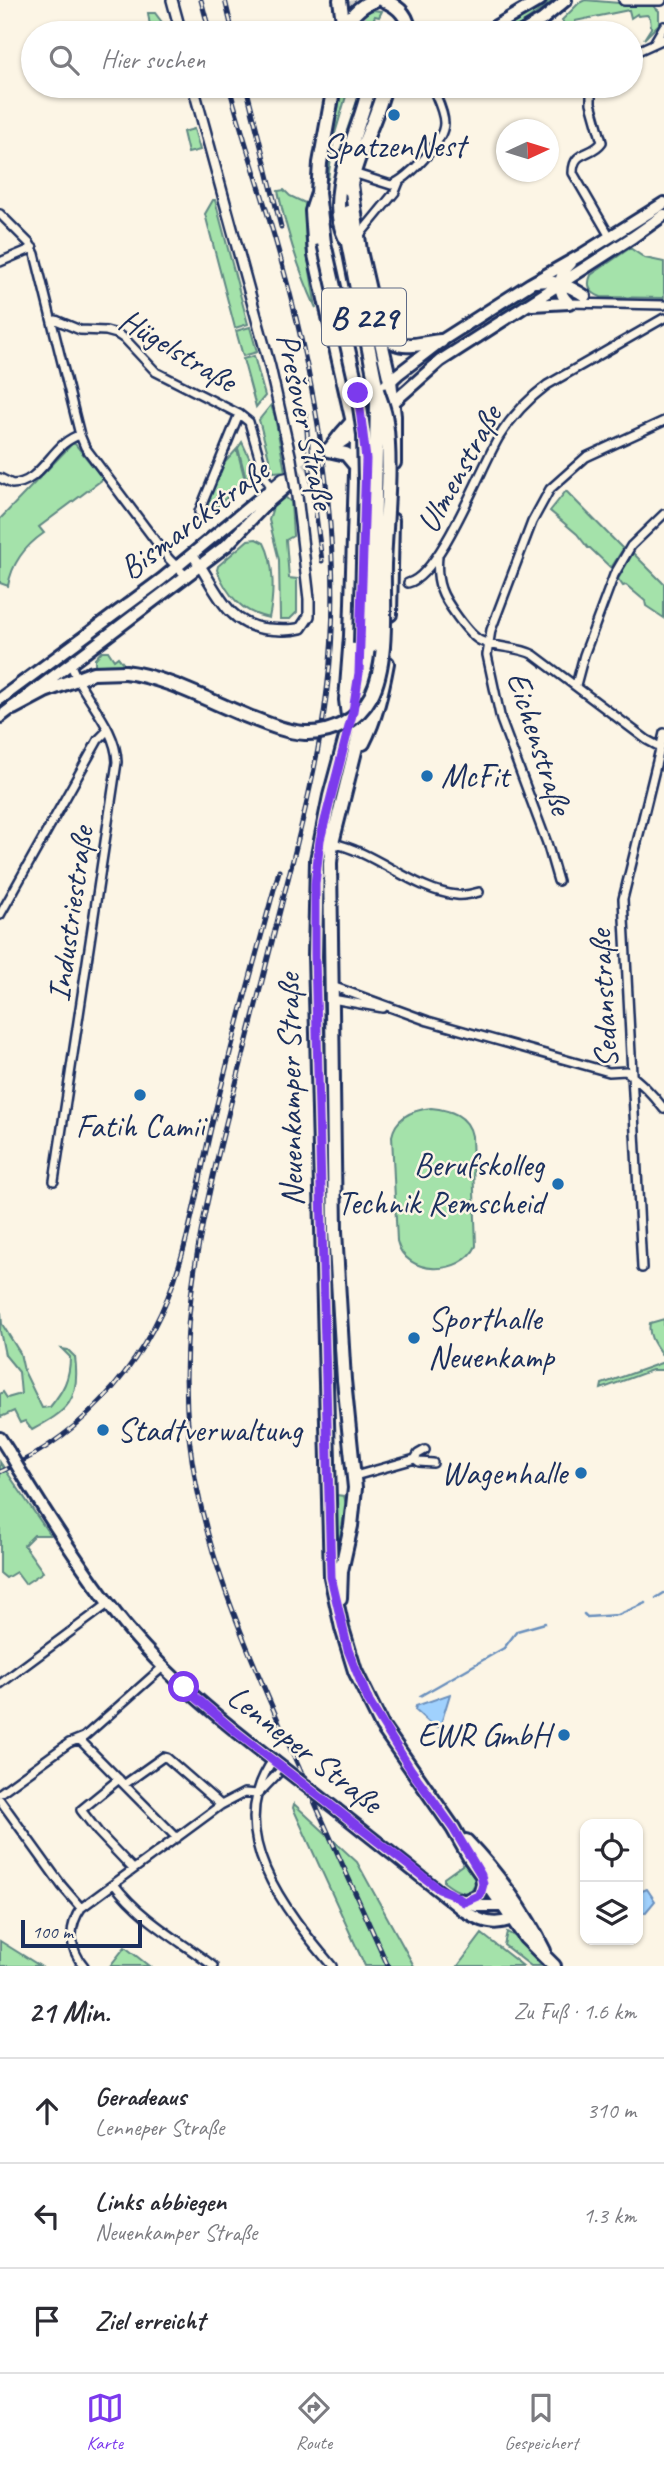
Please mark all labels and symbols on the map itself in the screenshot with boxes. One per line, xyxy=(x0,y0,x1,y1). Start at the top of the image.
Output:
marker: SpatzenNest xyxy=(386,107,402,123)
north arrow xyxy=(496,119,559,182)
place label: SpatzenNest xyxy=(323,125,469,167)
road number: B 229 xyxy=(322,288,406,346)
street label: Hügelstraße xyxy=(111,299,246,403)
street label: Prešover Straße xyxy=(267,329,346,515)
route end xyxy=(342,377,373,408)
street label: Ulmenstraße xyxy=(407,396,512,540)
street label: Bismarckstraße xyxy=(111,448,279,589)
street label: Eichenstraße xyxy=(497,666,583,822)
place label: McFit xyxy=(441,755,512,797)
marker: McFit xyxy=(419,768,435,784)
street label: Industriestraße xyxy=(37,822,103,1004)
street label: Sedanstraße xyxy=(578,926,628,1069)
street label: Neuenkamper Straße xyxy=(267,971,313,1207)
marker: Fatih Camii xyxy=(132,1087,148,1103)
place label: Fatih Camii xyxy=(76,1105,208,1147)
place label: Berufskolleg Technik Remscheid xyxy=(337,1144,549,1224)
marker: Berufskolleg Technik Remscheid xyxy=(550,1176,566,1192)
place label: Sporthalle Neuenkamp xyxy=(428,1298,556,1378)
marker: Sporthalle Neuenkamp xyxy=(406,1330,422,1346)
place label: Stadtverwaltung xyxy=(117,1409,304,1451)
marker: Stadtverwaltung xyxy=(95,1422,111,1438)
place label: Wagenhalle xyxy=(441,1452,569,1494)
marker: Wagenhalle xyxy=(573,1465,589,1481)
route start xyxy=(168,1671,199,1702)
street label: Lenneper Straße xyxy=(219,1675,393,1824)
place label: EWR GmbH xyxy=(418,1714,555,1756)
marker: EWR GmbH xyxy=(556,1727,572,1743)
scale bar xyxy=(21,1917,142,1949)

